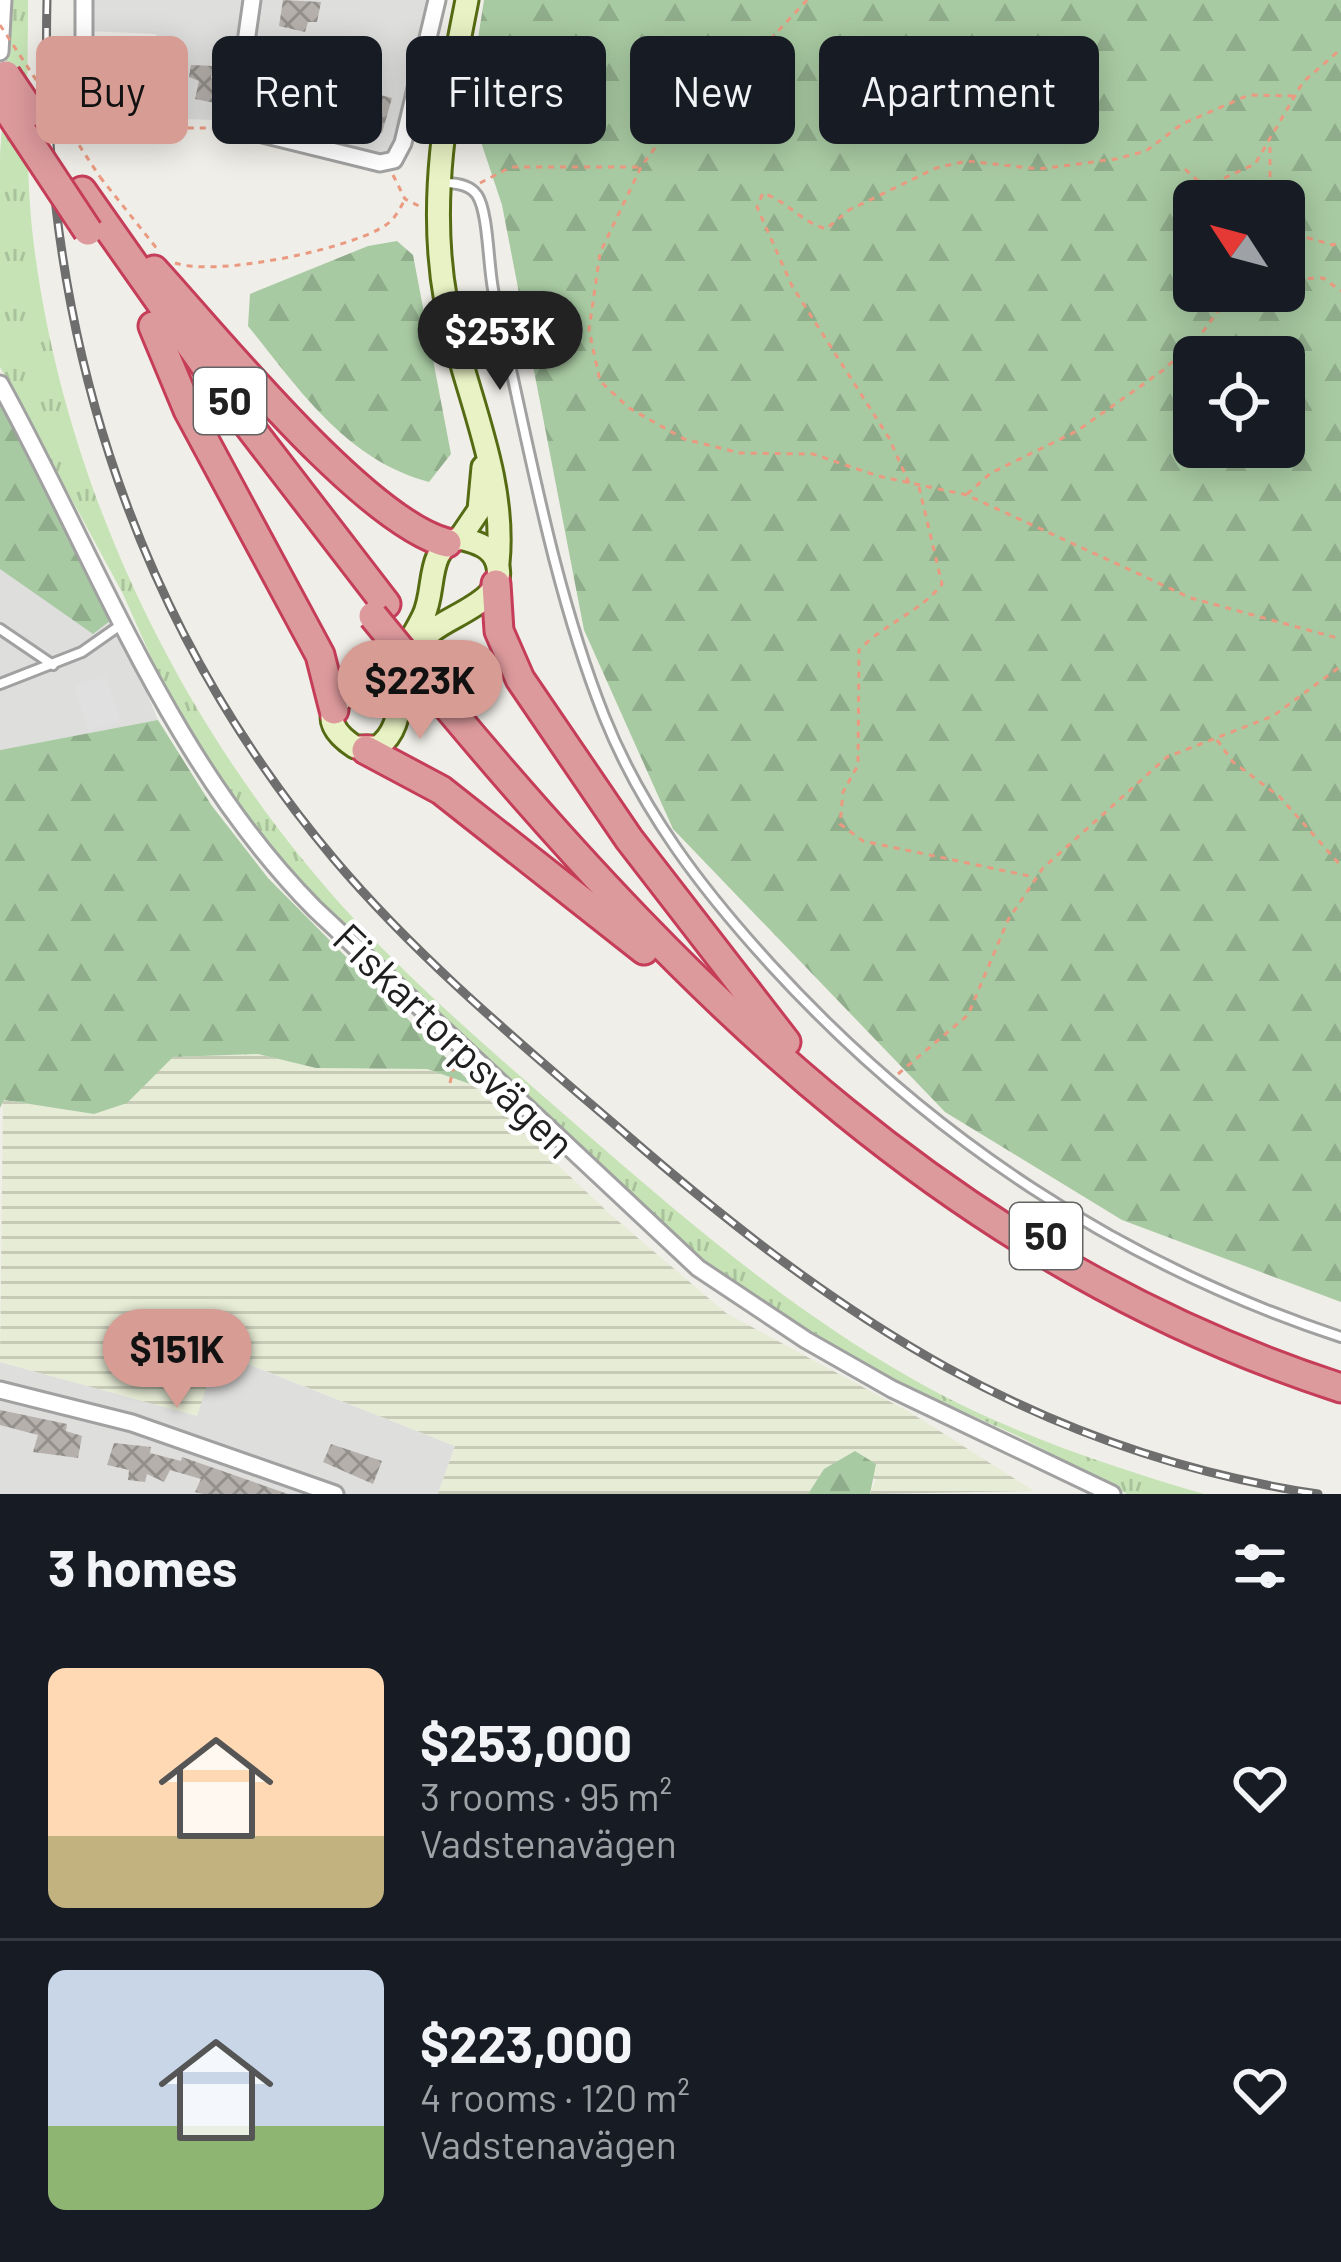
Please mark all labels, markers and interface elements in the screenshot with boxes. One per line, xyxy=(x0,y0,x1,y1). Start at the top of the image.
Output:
chip: Buy xyxy=(36,36,188,144)
chip: Rent xyxy=(212,36,382,144)
chip: Filters xyxy=(406,36,606,144)
chip: New xyxy=(630,36,795,144)
chip: Apartment xyxy=(819,36,1099,144)
north arrow xyxy=(1173,180,1305,312)
map controls xyxy=(1173,180,1305,468)
pin: $253K xyxy=(416,291,584,393)
text: $253K xyxy=(445,306,555,353)
button: locate xyxy=(1173,336,1305,468)
road number: 50 xyxy=(194,368,266,434)
pin: $223K xyxy=(336,640,504,742)
text: $223K xyxy=(365,655,475,702)
street label: Fiskartorpsvägen xyxy=(324,912,586,1168)
road number: 50 xyxy=(1010,1203,1082,1269)
pin: $151K xyxy=(93,1309,261,1411)
text: $151K xyxy=(130,1324,224,1371)
icon: filters xyxy=(1227,1533,1293,1599)
text: 3 homes xyxy=(48,1536,237,1597)
text: $253,000 xyxy=(420,1711,632,1772)
icon: home xyxy=(144,1716,288,1860)
icon: heart xyxy=(1227,1755,1293,1821)
text: 3 rooms · 95 m² xyxy=(420,1772,672,1819)
text: Vadstenavägen xyxy=(420,1819,677,1866)
text: $223,000 xyxy=(420,2012,633,2073)
icon: home xyxy=(144,2018,288,2162)
icon: heart xyxy=(1227,2057,1293,2123)
text: 4 rooms · 120 m² xyxy=(420,2073,690,2120)
text: Vadstenavägen xyxy=(420,2120,677,2167)

